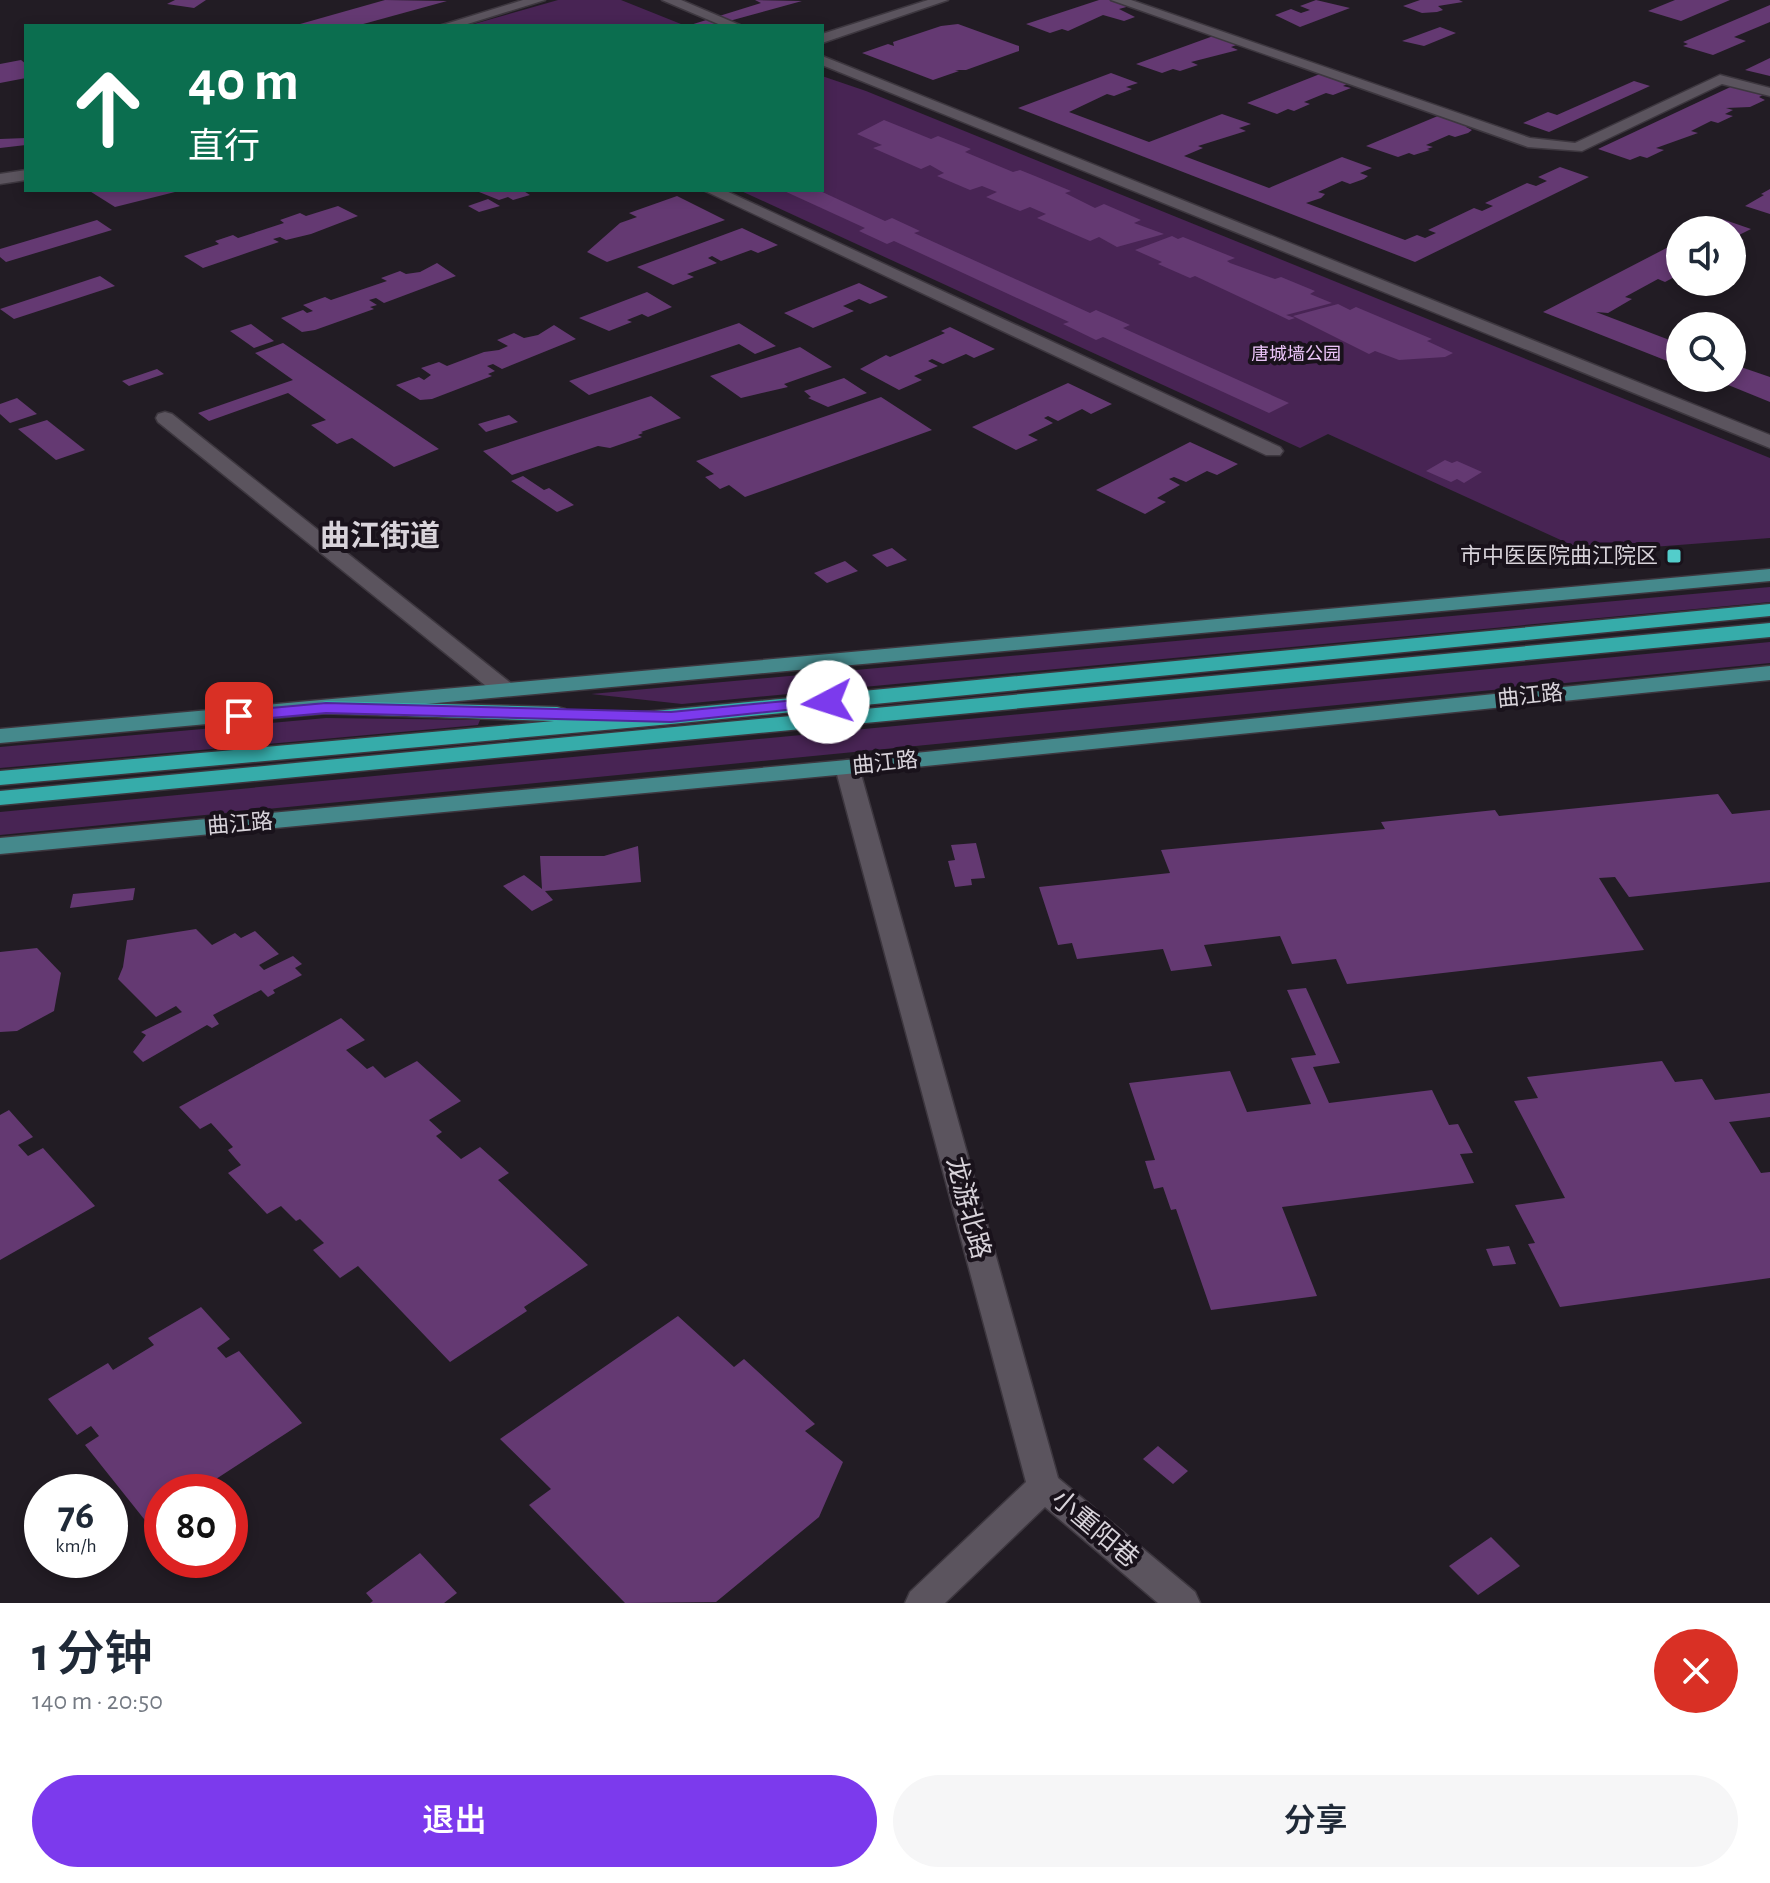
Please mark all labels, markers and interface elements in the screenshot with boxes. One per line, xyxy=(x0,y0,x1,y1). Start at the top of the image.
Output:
text: 40 m xyxy=(188,54,299,110)
icon: ahead xyxy=(56,56,160,160)
text: 直行 xyxy=(188,129,260,165)
map controls xyxy=(1666,216,1746,392)
button: sound xyxy=(1666,216,1746,296)
button: search xyxy=(1666,312,1746,392)
park label: 唐城墙公园 xyxy=(1251,344,1341,364)
district label: 曲江街道 xyxy=(320,520,440,552)
place label: 市中医医院曲江院区 xyxy=(1460,544,1658,567)
marker: 市中医医院曲江院区 xyxy=(1665,547,1683,565)
position arrow xyxy=(786,660,870,744)
street label: 曲江路 xyxy=(1496,681,1564,710)
pin xyxy=(205,682,273,750)
icon: arrive xyxy=(217,694,261,738)
street label: 曲江路 xyxy=(851,748,919,777)
street label: 曲江路 xyxy=(206,809,274,838)
street label: 龙游北路 xyxy=(942,1154,996,1262)
speed limit sign: 80 xyxy=(144,1474,248,1578)
street label: 小重阳巷 xyxy=(1047,1485,1144,1572)
text: 76 xyxy=(58,1496,94,1536)
text: km/h xyxy=(55,1536,97,1556)
button: close xyxy=(1654,1629,1738,1713)
text: 1 分钟 xyxy=(32,1632,153,1680)
text: 140 m · 20:50 xyxy=(32,1688,163,1714)
button: 退出 xyxy=(32,1775,877,1867)
button: 分享 xyxy=(893,1775,1738,1867)

